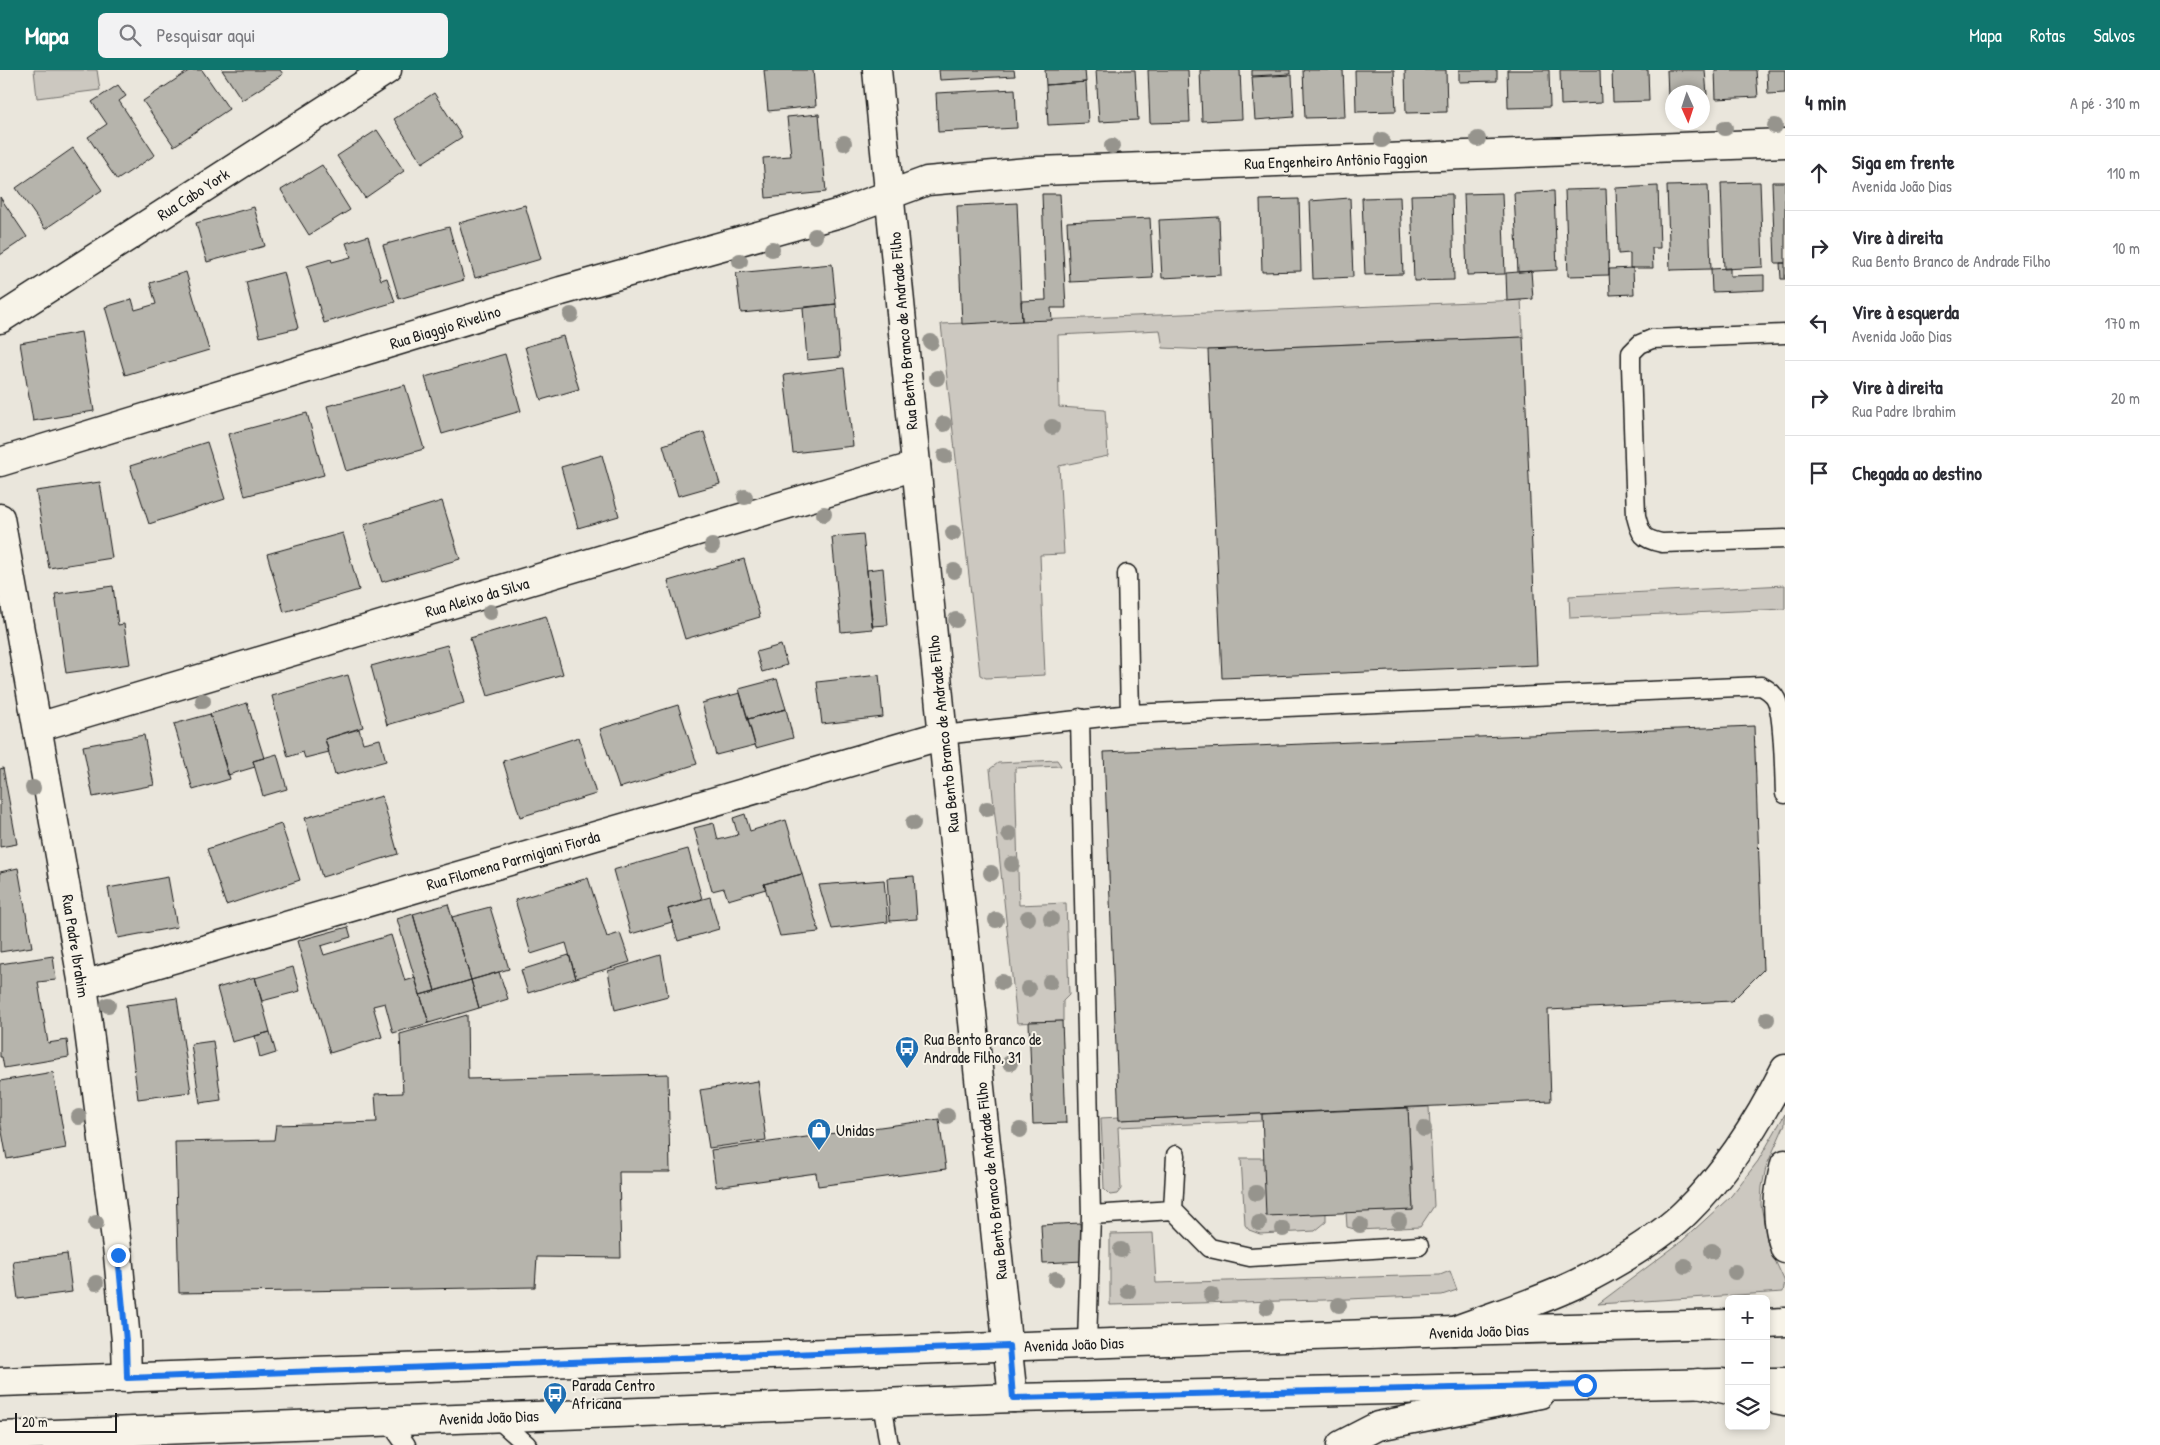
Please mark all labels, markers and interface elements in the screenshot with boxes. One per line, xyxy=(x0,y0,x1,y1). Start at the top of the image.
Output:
search box xyxy=(98,13,448,58)
text: Mapa xyxy=(25,19,68,51)
icon: search xyxy=(116,21,144,49)
text: Pesquisar aqui xyxy=(156,22,256,48)
text: Mapa xyxy=(1969,23,2002,48)
text: Rotas xyxy=(2030,23,2066,48)
text: Salvos xyxy=(2094,23,2135,48)
north arrow xyxy=(1665,85,1710,130)
text: 4 min xyxy=(1805,88,1846,117)
text: A pé · 310 m xyxy=(2070,92,2140,114)
street label: Rua Engenheiro Antônio Faggion xyxy=(1244,146,1428,174)
text: Siga em frente xyxy=(1852,149,1955,175)
icon: ahead xyxy=(1805,159,1833,187)
street label: Rua Cabo York xyxy=(153,162,234,225)
text: 110 m xyxy=(2107,162,2140,184)
text: Avenida João Dias xyxy=(1852,175,1952,197)
text: Vire à direita xyxy=(1852,224,1943,250)
street label: Rua Bento Branco de Andrade Filho xyxy=(883,231,923,431)
icon: right xyxy=(1805,234,1833,262)
text: 10 m xyxy=(2112,237,2140,259)
text: Rua Bento Branco de Andrade Filho xyxy=(1852,250,2050,272)
text: Vire à esquerda xyxy=(1852,299,1959,325)
street label: Rua Biaggio Rivelino xyxy=(387,300,504,354)
icon: left xyxy=(1805,309,1833,337)
text: 170 m xyxy=(2105,312,2140,334)
text: Avenida João Dias xyxy=(1852,325,1952,347)
text: Vire à direita xyxy=(1852,374,1943,400)
icon: right xyxy=(1805,384,1833,412)
text: 20 m xyxy=(2111,387,2140,409)
text: Rua Padre Ibrahim xyxy=(1852,400,1956,422)
icon: arrive xyxy=(1805,459,1833,487)
text: Chegada ao destino xyxy=(1852,460,1982,486)
street label: Rua Aleixo da Silva xyxy=(423,572,531,622)
street label: Rua Bento Branco de Andrade Filho xyxy=(922,634,964,834)
street label: Rua Filomena Parmigiani Fiorda xyxy=(424,825,602,895)
street label: Rua Padre Ibrahim xyxy=(57,893,95,999)
place label: Rua Bento Branco de Andrade Filho, 31 xyxy=(924,1028,1042,1068)
bus stop icon: Rua Bento Branco de Andrade Filho, 31 xyxy=(894,1035,920,1069)
street label: Rua Bento Branco de Andrade Filho xyxy=(970,1081,1012,1281)
shop icon: Unidas xyxy=(806,1117,832,1151)
place label: Unidas xyxy=(836,1119,874,1141)
route end xyxy=(107,1244,130,1267)
map controls xyxy=(1725,1295,1770,1430)
button: + xyxy=(1725,1295,1770,1340)
street label: Avenida João Dias xyxy=(1429,1318,1529,1344)
street label: Avenida João Dias xyxy=(1024,1331,1124,1357)
button: − xyxy=(1725,1340,1770,1385)
place label: Parada Centro Africana xyxy=(572,1374,656,1414)
route start xyxy=(1574,1374,1597,1397)
bus stop icon: Parada Centro Africana xyxy=(542,1381,568,1415)
button: layers xyxy=(1725,1385,1770,1430)
street label: Avenida João Dias xyxy=(439,1404,539,1430)
scale bar xyxy=(15,1410,118,1433)
text: 20 m xyxy=(22,1412,48,1431)

